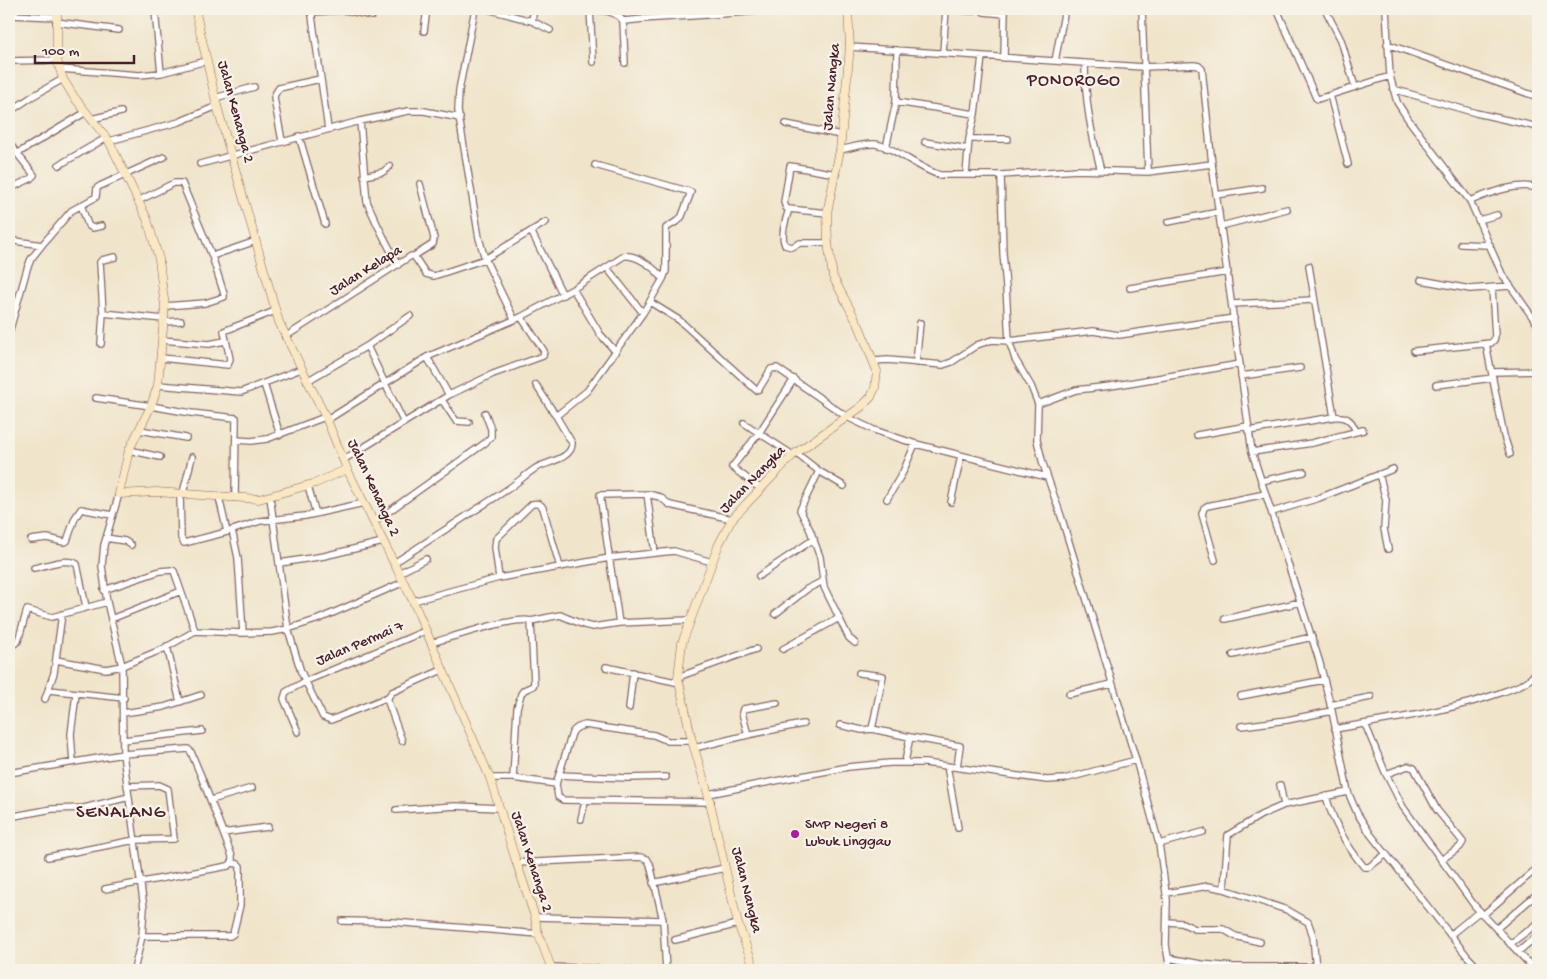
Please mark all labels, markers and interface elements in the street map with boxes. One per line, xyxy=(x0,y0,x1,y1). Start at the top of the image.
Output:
scale bar xyxy=(35,32,134,64)
street label: Jalan Nangka xyxy=(819,42,845,131)
text: 100 m xyxy=(41,43,80,61)
street label: Jalan Kenanga 2 xyxy=(213,59,257,165)
district label: PONOROGO xyxy=(1026,71,1121,92)
street label: Jalan Kelapa xyxy=(326,241,406,300)
street label: Jalan Kenanga 2 xyxy=(343,437,403,539)
street label: Jalan Nangka xyxy=(716,442,790,518)
street label: Jalan Permai 7 xyxy=(313,617,408,671)
district label: SENALANG xyxy=(76,803,166,824)
street label: Jalan Kenanga 2 xyxy=(506,809,556,915)
place label: SMP Negeri 8 Lubuk Linggau xyxy=(805,816,891,851)
marker: SMP Negeri 8 Lubuk Linggau xyxy=(789,828,801,840)
street label: Jalan Nangka xyxy=(727,845,765,935)

